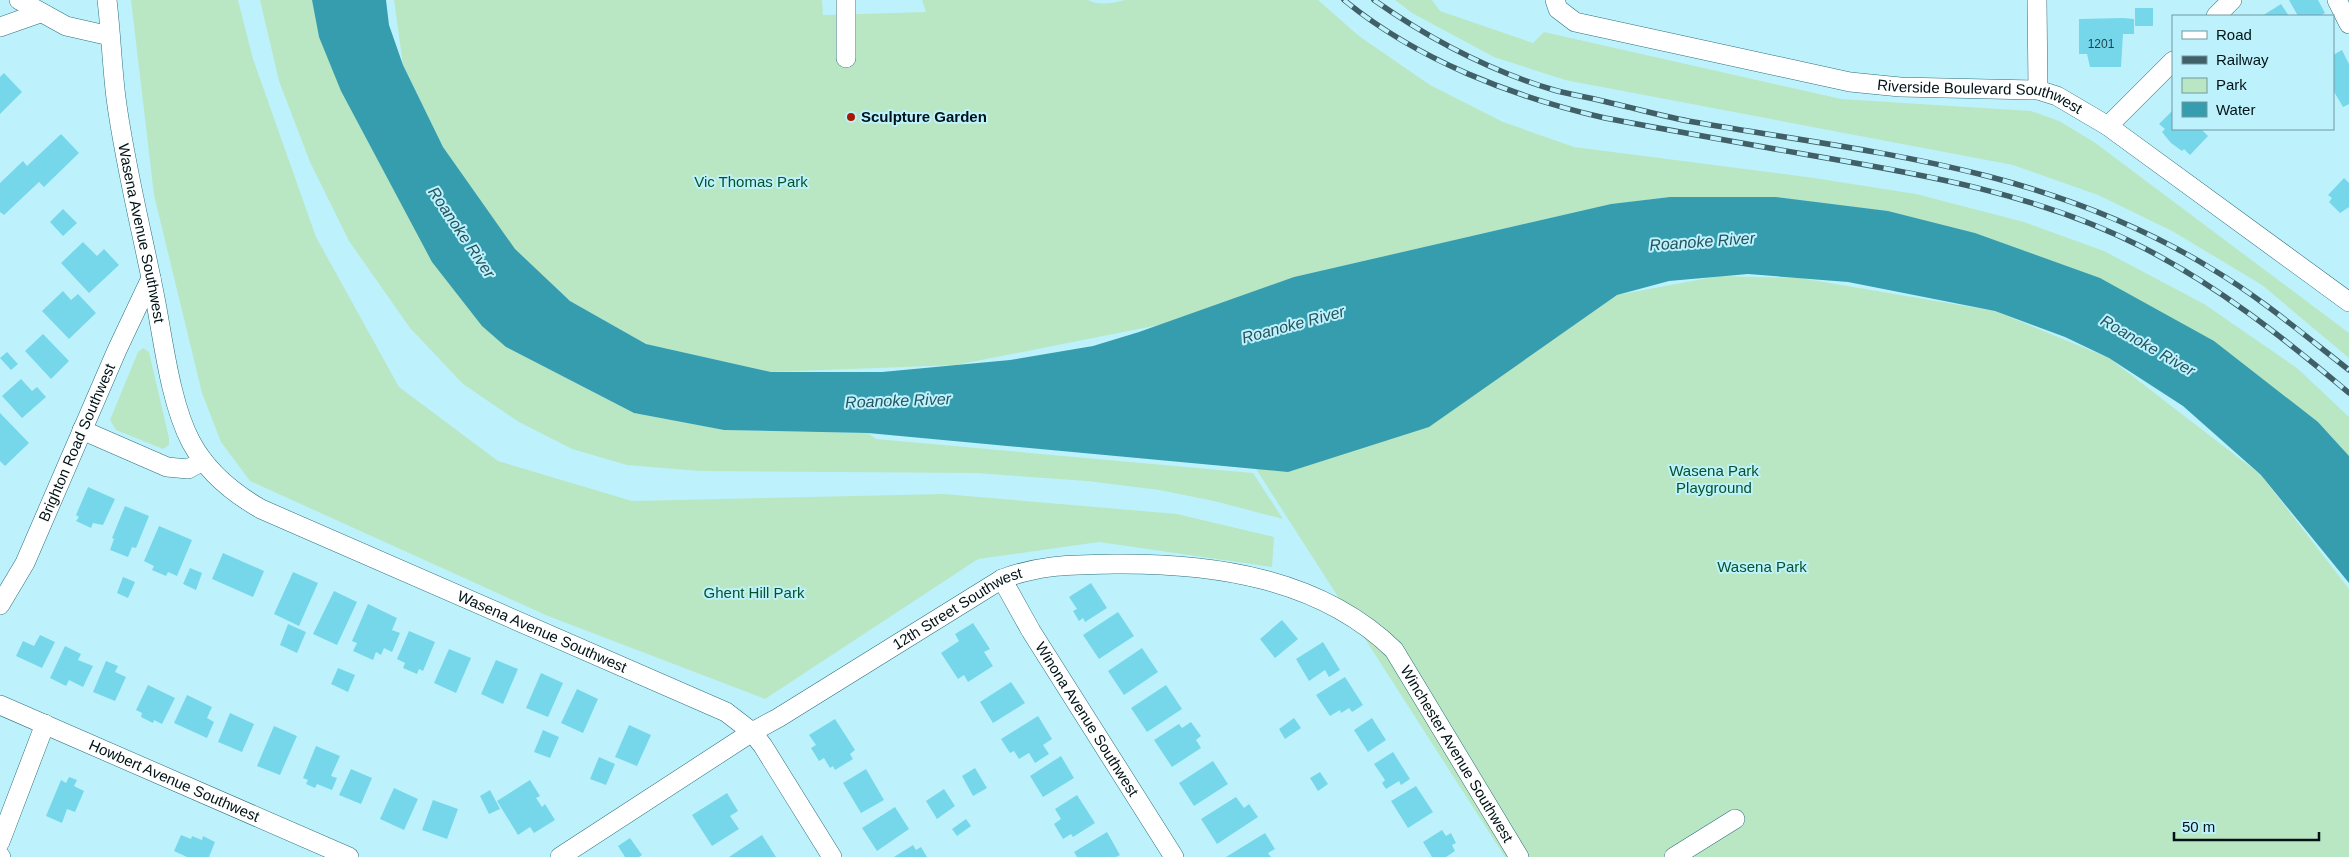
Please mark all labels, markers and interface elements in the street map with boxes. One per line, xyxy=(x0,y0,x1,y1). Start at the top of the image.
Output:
legend xyxy=(2172,15,2334,130)
text: Road xyxy=(2216,26,2252,43)
house number: 1201 xyxy=(2088,37,2115,51)
text: Railway xyxy=(2216,51,2269,68)
street label: Riverside Boulevard Southwest xyxy=(1876,76,2086,117)
text: Park xyxy=(2216,76,2247,93)
text: Water xyxy=(2216,101,2255,118)
place label: Sculpture Garden xyxy=(861,108,987,125)
marker: Sculpture Garden xyxy=(845,111,857,123)
street label: Wasena Avenue Southwest xyxy=(115,142,168,325)
park label: Vic Thomas Park xyxy=(694,173,808,190)
water label: Roanoke River xyxy=(425,184,499,281)
water label: Roanoke River xyxy=(1649,229,1756,254)
water label: Roanoke River xyxy=(1240,302,1347,346)
water label: Roanoke River xyxy=(2098,312,2198,380)
street label: Brighton Road Southwest xyxy=(35,360,118,524)
water label: Roanoke River xyxy=(845,390,952,411)
park label: Wasena Park Playground xyxy=(1669,462,1759,496)
park label: Wasena Park xyxy=(1717,558,1807,575)
street label: 12th Street Southwest xyxy=(889,564,1025,653)
park label: Ghent Hill Park xyxy=(704,584,805,601)
street label: Wasena Avenue Southwest xyxy=(455,587,630,676)
street label: Winona Avenue Southwest xyxy=(1032,639,1143,800)
street label: Winchester Avenue Southwest xyxy=(1397,662,1517,846)
street label: Howbert Avenue Southwest xyxy=(87,736,263,825)
scale bar xyxy=(2174,810,2319,842)
text: 50 m xyxy=(2182,818,2215,835)

